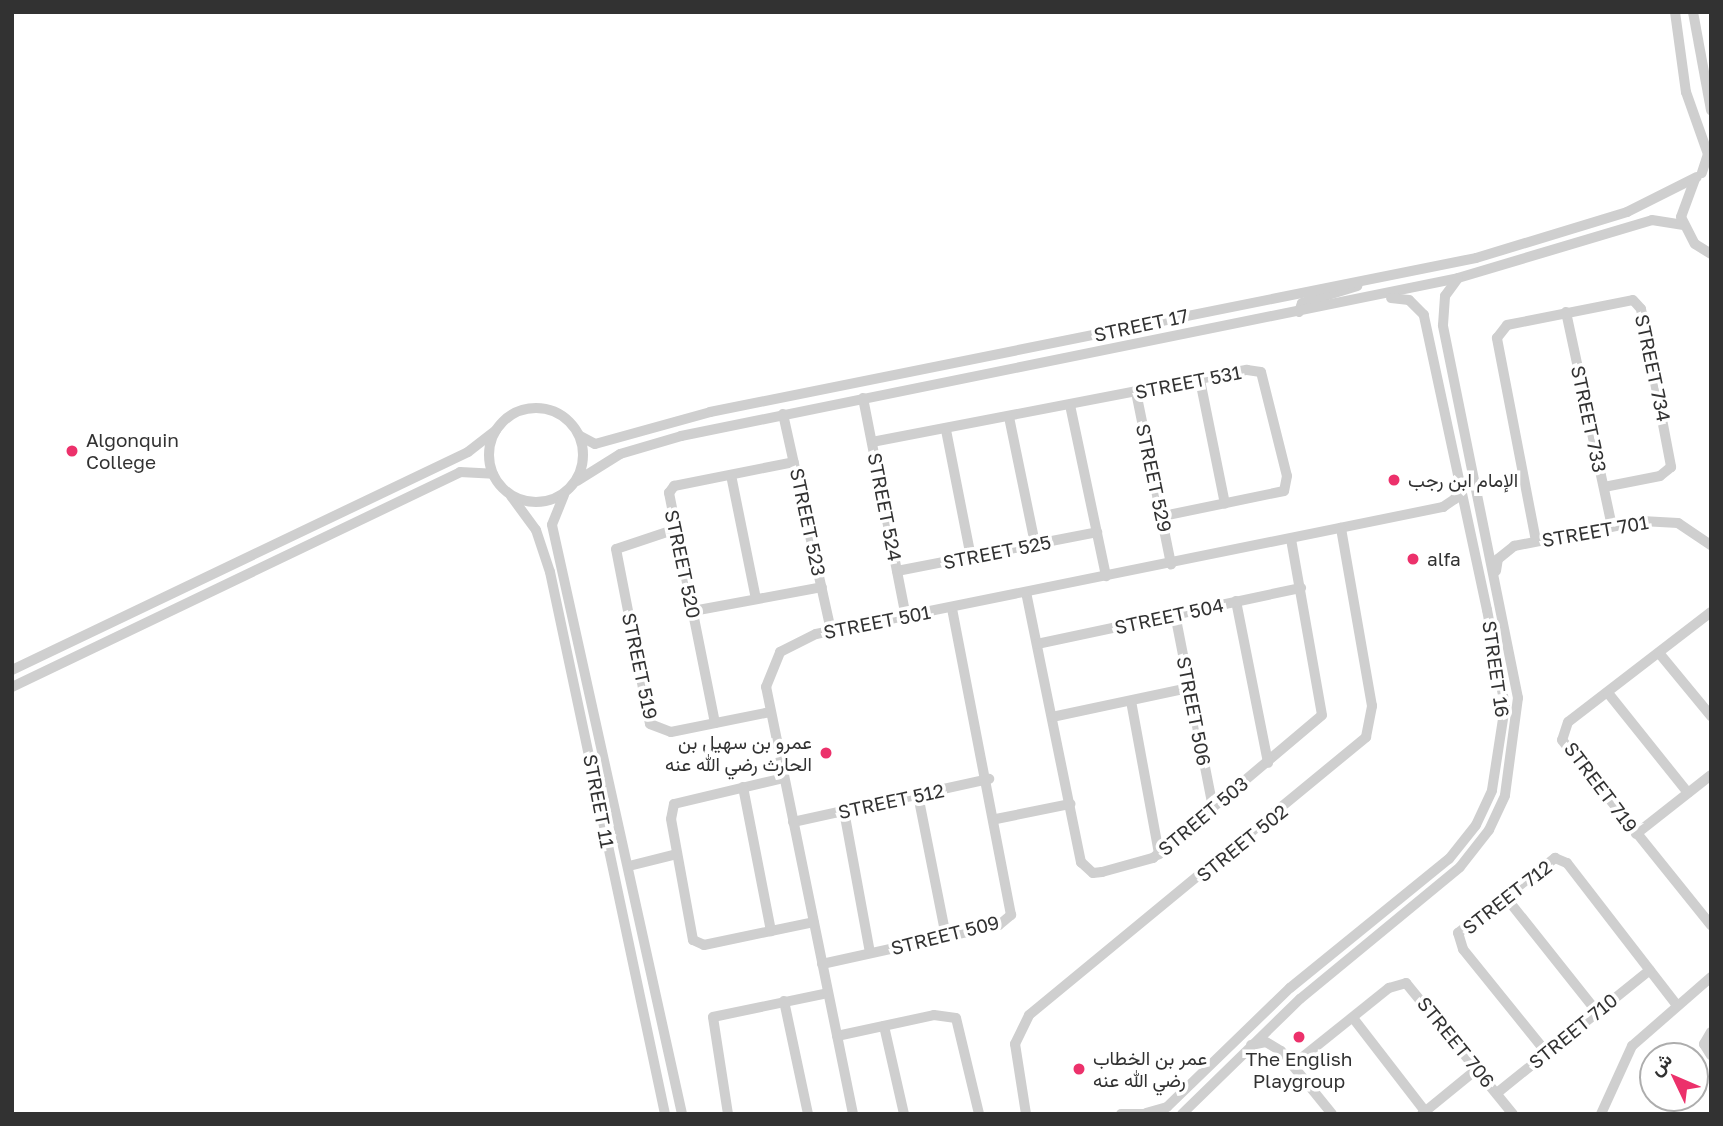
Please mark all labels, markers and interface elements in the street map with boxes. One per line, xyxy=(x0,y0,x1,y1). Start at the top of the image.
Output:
street label: STREET 17 xyxy=(1092,304,1190,346)
street label: STREET 734 xyxy=(1630,312,1676,424)
street label: STREET 531 xyxy=(1133,361,1243,403)
street label: STREET 733 xyxy=(1567,363,1611,475)
street label: STREET 529 xyxy=(1131,422,1177,534)
place label: Algonquin College xyxy=(86,429,179,473)
marker: Algonquin College xyxy=(64,443,80,459)
street label: STREET 524 xyxy=(863,451,907,563)
street label: STREET 523 xyxy=(785,466,831,578)
place label: الإمام ابن رجب xyxy=(1408,469,1518,491)
marker: الإمام ابن رجب xyxy=(1386,472,1402,488)
street label: STREET 520 xyxy=(660,508,706,620)
street label: STREET 701 xyxy=(1540,510,1650,552)
street label: STREET 525 xyxy=(941,530,1053,574)
place label: alfa xyxy=(1427,548,1461,570)
marker: alfa xyxy=(1405,551,1421,567)
street label: STREET 504 xyxy=(1112,593,1226,639)
street label: STREET 501 xyxy=(822,600,932,644)
street label: STREET 519 xyxy=(618,611,662,721)
street label: STREET 16 xyxy=(1478,619,1514,719)
street label: STREET 506 xyxy=(1172,654,1216,768)
place label: عمرو بن سهيل بن الحارث رضي الله عنه xyxy=(665,731,812,775)
street label: STREET 719 xyxy=(1560,737,1642,837)
marker: عمرو بن سهيل بن الحارث رضي الله عنه xyxy=(818,745,834,761)
street label: STREET 11 xyxy=(579,752,619,850)
street label: STREET 503 xyxy=(1153,772,1253,860)
street label: STREET 512 xyxy=(836,779,946,823)
street label: STREET 502 xyxy=(1192,799,1292,887)
street label: STREET 712 xyxy=(1458,855,1556,939)
street label: STREET 509 xyxy=(888,911,1002,959)
street label: STREET 710 xyxy=(1524,988,1622,1074)
street label: STREET 706 xyxy=(1413,992,1499,1092)
marker: The English Playgroup xyxy=(1291,1029,1307,1045)
north arrow xyxy=(1639,1042,1709,1112)
place label: عمر بن الخطاب رضي الله عنه xyxy=(1093,1047,1207,1091)
text: ش xyxy=(1644,1047,1676,1080)
place label: The English Playgroup xyxy=(1245,1048,1353,1092)
marker: عمر بن الخطاب رضي الله عنه xyxy=(1071,1061,1087,1077)

